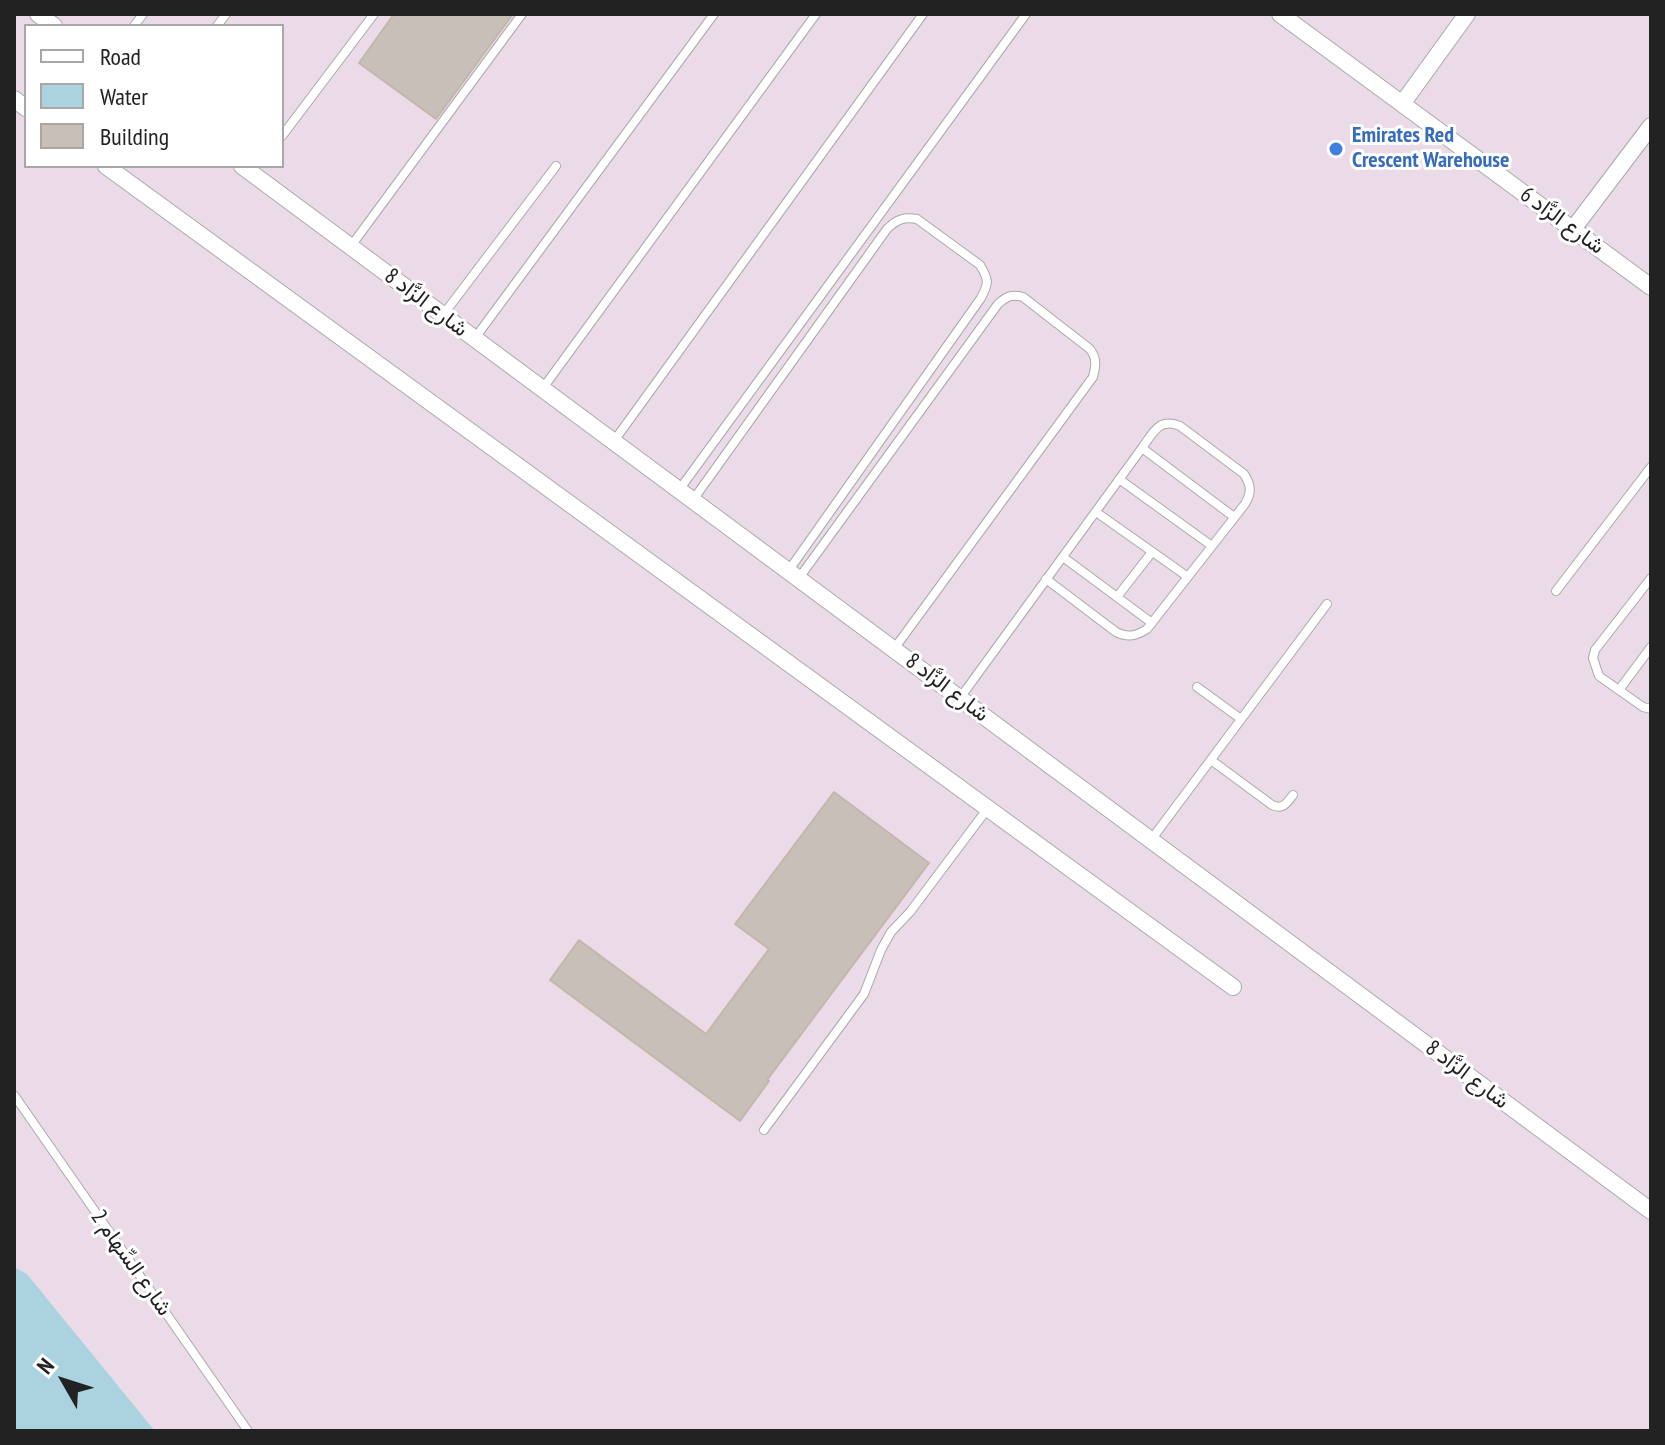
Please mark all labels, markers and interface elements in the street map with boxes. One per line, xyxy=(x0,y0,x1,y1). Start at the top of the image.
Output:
legend xyxy=(24,24,284,168)
text: Road xyxy=(100,41,141,72)
text: Water xyxy=(100,81,148,112)
text: Building xyxy=(100,121,169,152)
place label: Emirates Red Crescent Warehouse xyxy=(1352,123,1509,174)
marker: Emirates Red Crescent Warehouse xyxy=(1327,140,1345,158)
street label: شارع الزَّاد 6 xyxy=(1515,182,1609,260)
street label: شارع الزَّاد 8 xyxy=(379,263,473,343)
street label: شارع الزَّاد 8 xyxy=(900,648,994,728)
street label: شارع الزَّاد 8 xyxy=(1420,1035,1514,1115)
street label: شارع السِّهام 2 xyxy=(85,1205,177,1321)
north arrow xyxy=(24,1341,104,1421)
text: N xyxy=(31,1352,60,1379)

